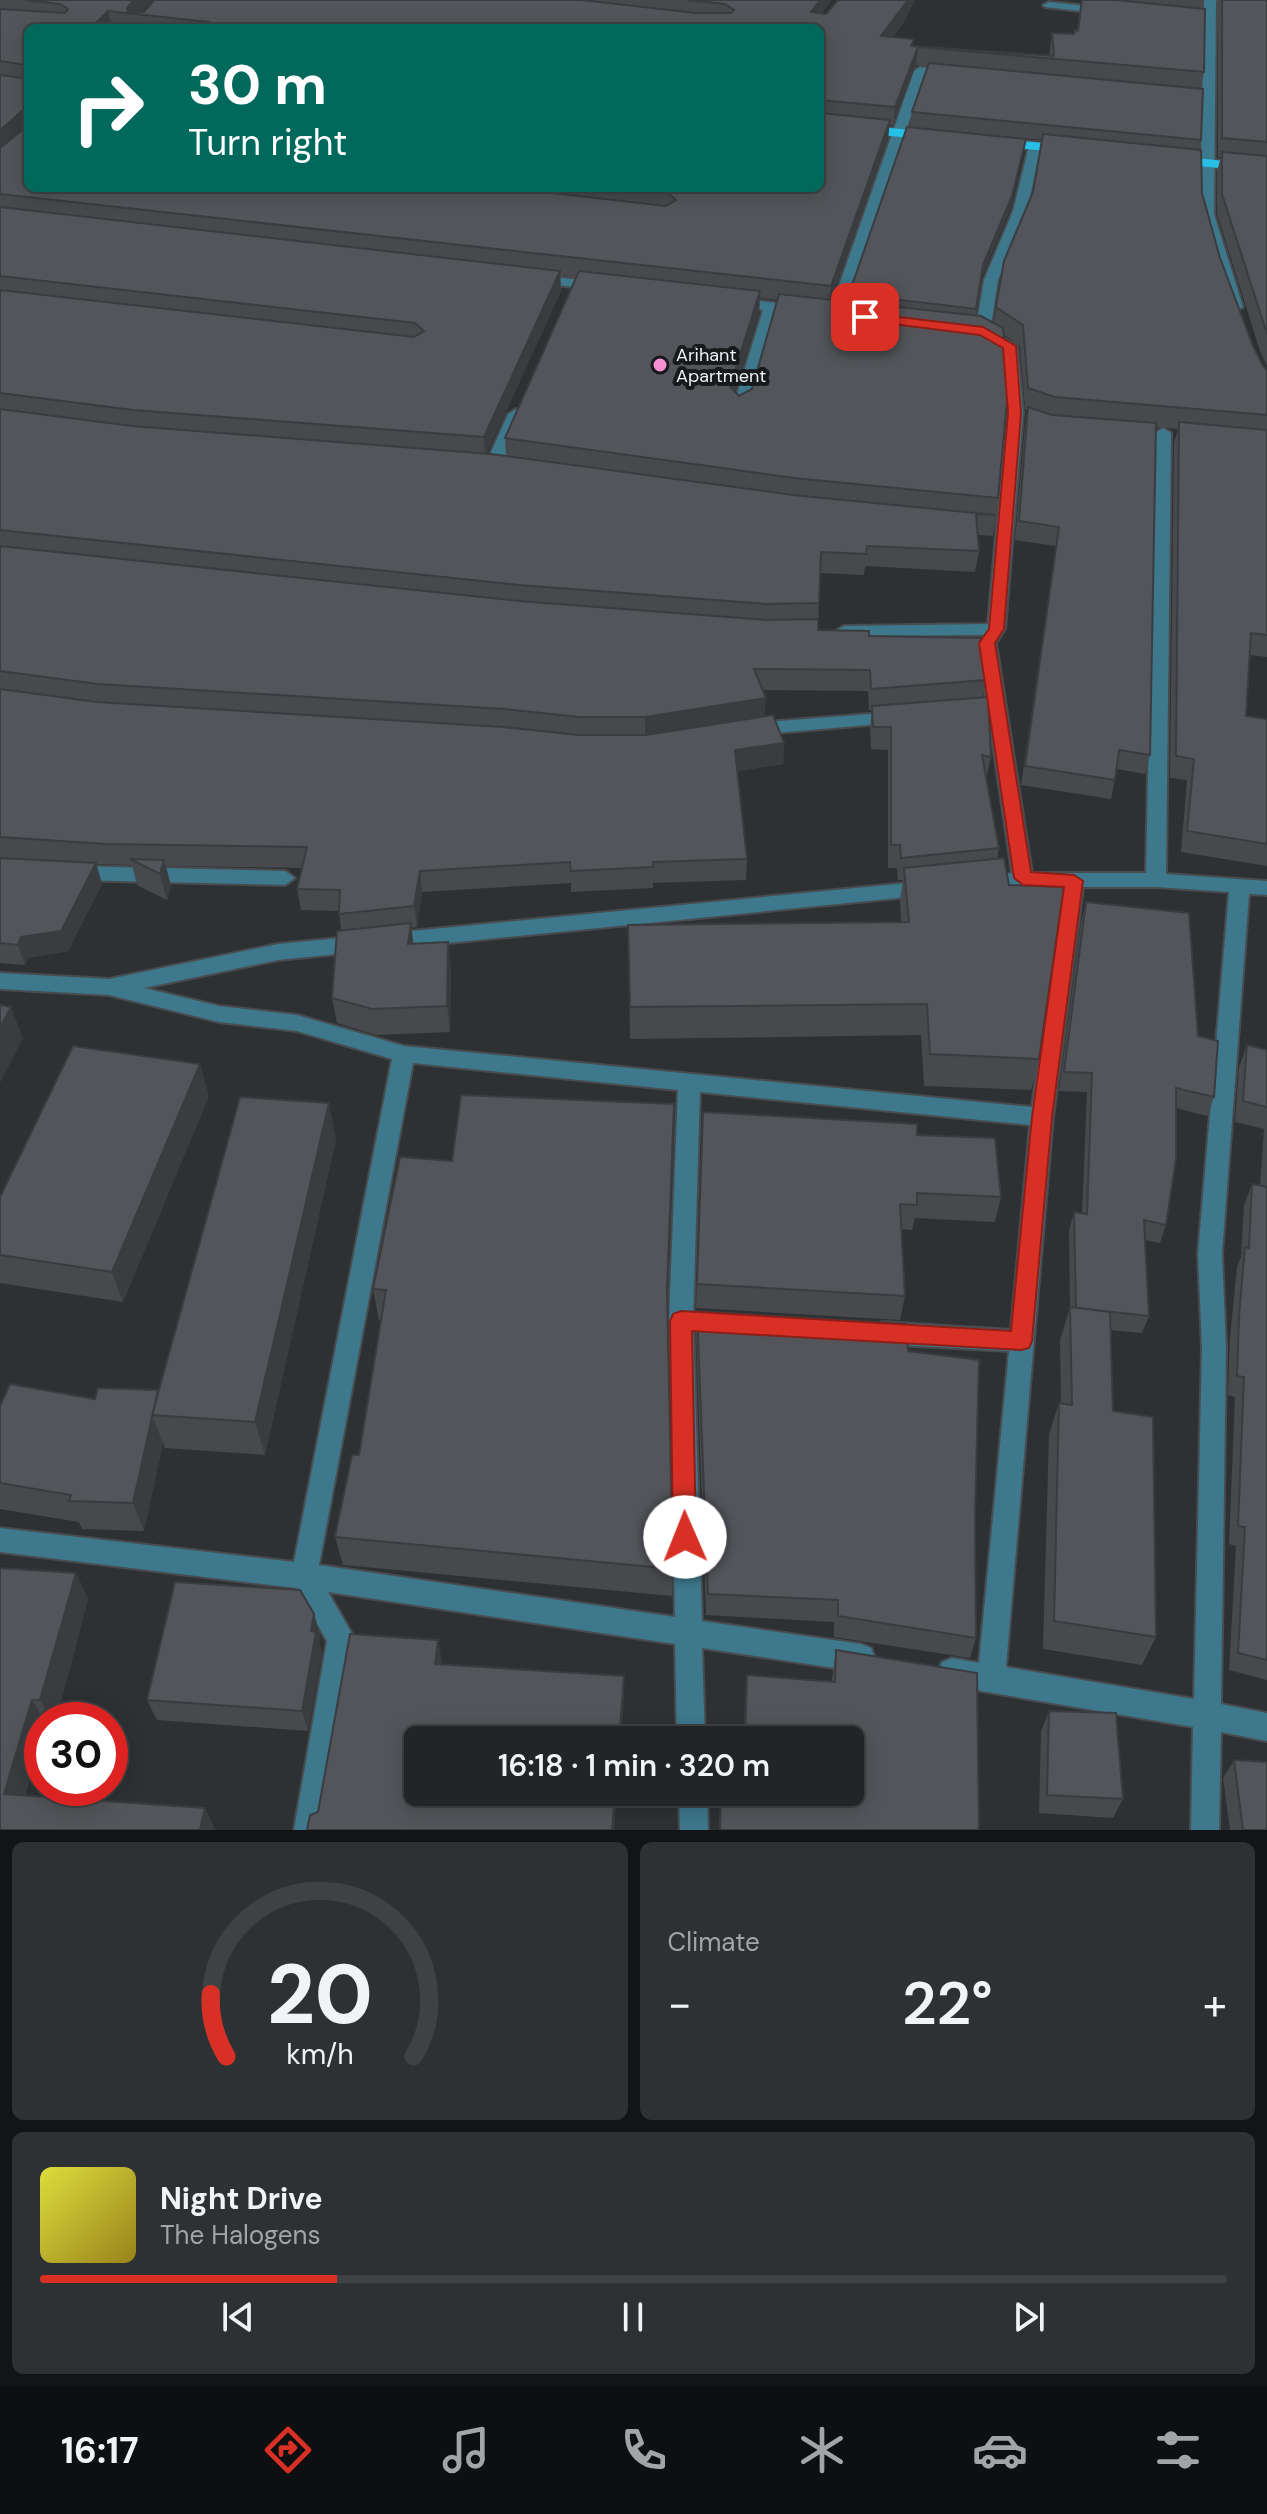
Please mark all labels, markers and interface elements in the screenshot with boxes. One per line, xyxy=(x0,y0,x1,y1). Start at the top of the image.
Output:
text: 30 m xyxy=(188,48,327,121)
icon: right xyxy=(56,56,160,160)
text: Turn right xyxy=(188,119,347,166)
pin xyxy=(831,283,899,351)
icon: arrive xyxy=(843,295,887,339)
place label: Arihant Apartment xyxy=(676,343,766,388)
marker: Arihant Apartment xyxy=(651,356,669,374)
position arrow xyxy=(643,1495,727,1579)
speed limit sign: 30 xyxy=(24,1702,128,1806)
text: 16:18 · 1 min · 320 m xyxy=(498,1746,770,1785)
text: Climate xyxy=(668,1925,760,1959)
text: 20 xyxy=(267,1940,373,2049)
text: 22° xyxy=(902,1964,993,2043)
text: − xyxy=(668,1975,692,2033)
text: + xyxy=(1203,1975,1227,2033)
text: km/h xyxy=(286,2036,354,2073)
text: Night Drive xyxy=(160,2179,323,2218)
text: The Halogens xyxy=(160,2218,320,2252)
icon: previous xyxy=(216,2295,260,2339)
icon: pause xyxy=(611,2295,655,2339)
icon: next xyxy=(1007,2295,1051,2339)
icon: directions xyxy=(260,2422,316,2478)
icon: music xyxy=(438,2422,494,2478)
icon: phone xyxy=(616,2422,672,2478)
icon: climate xyxy=(794,2422,850,2478)
icon: car xyxy=(972,2422,1028,2478)
icon: filters xyxy=(1150,2422,1206,2478)
text: 16:17 xyxy=(61,2427,138,2474)

